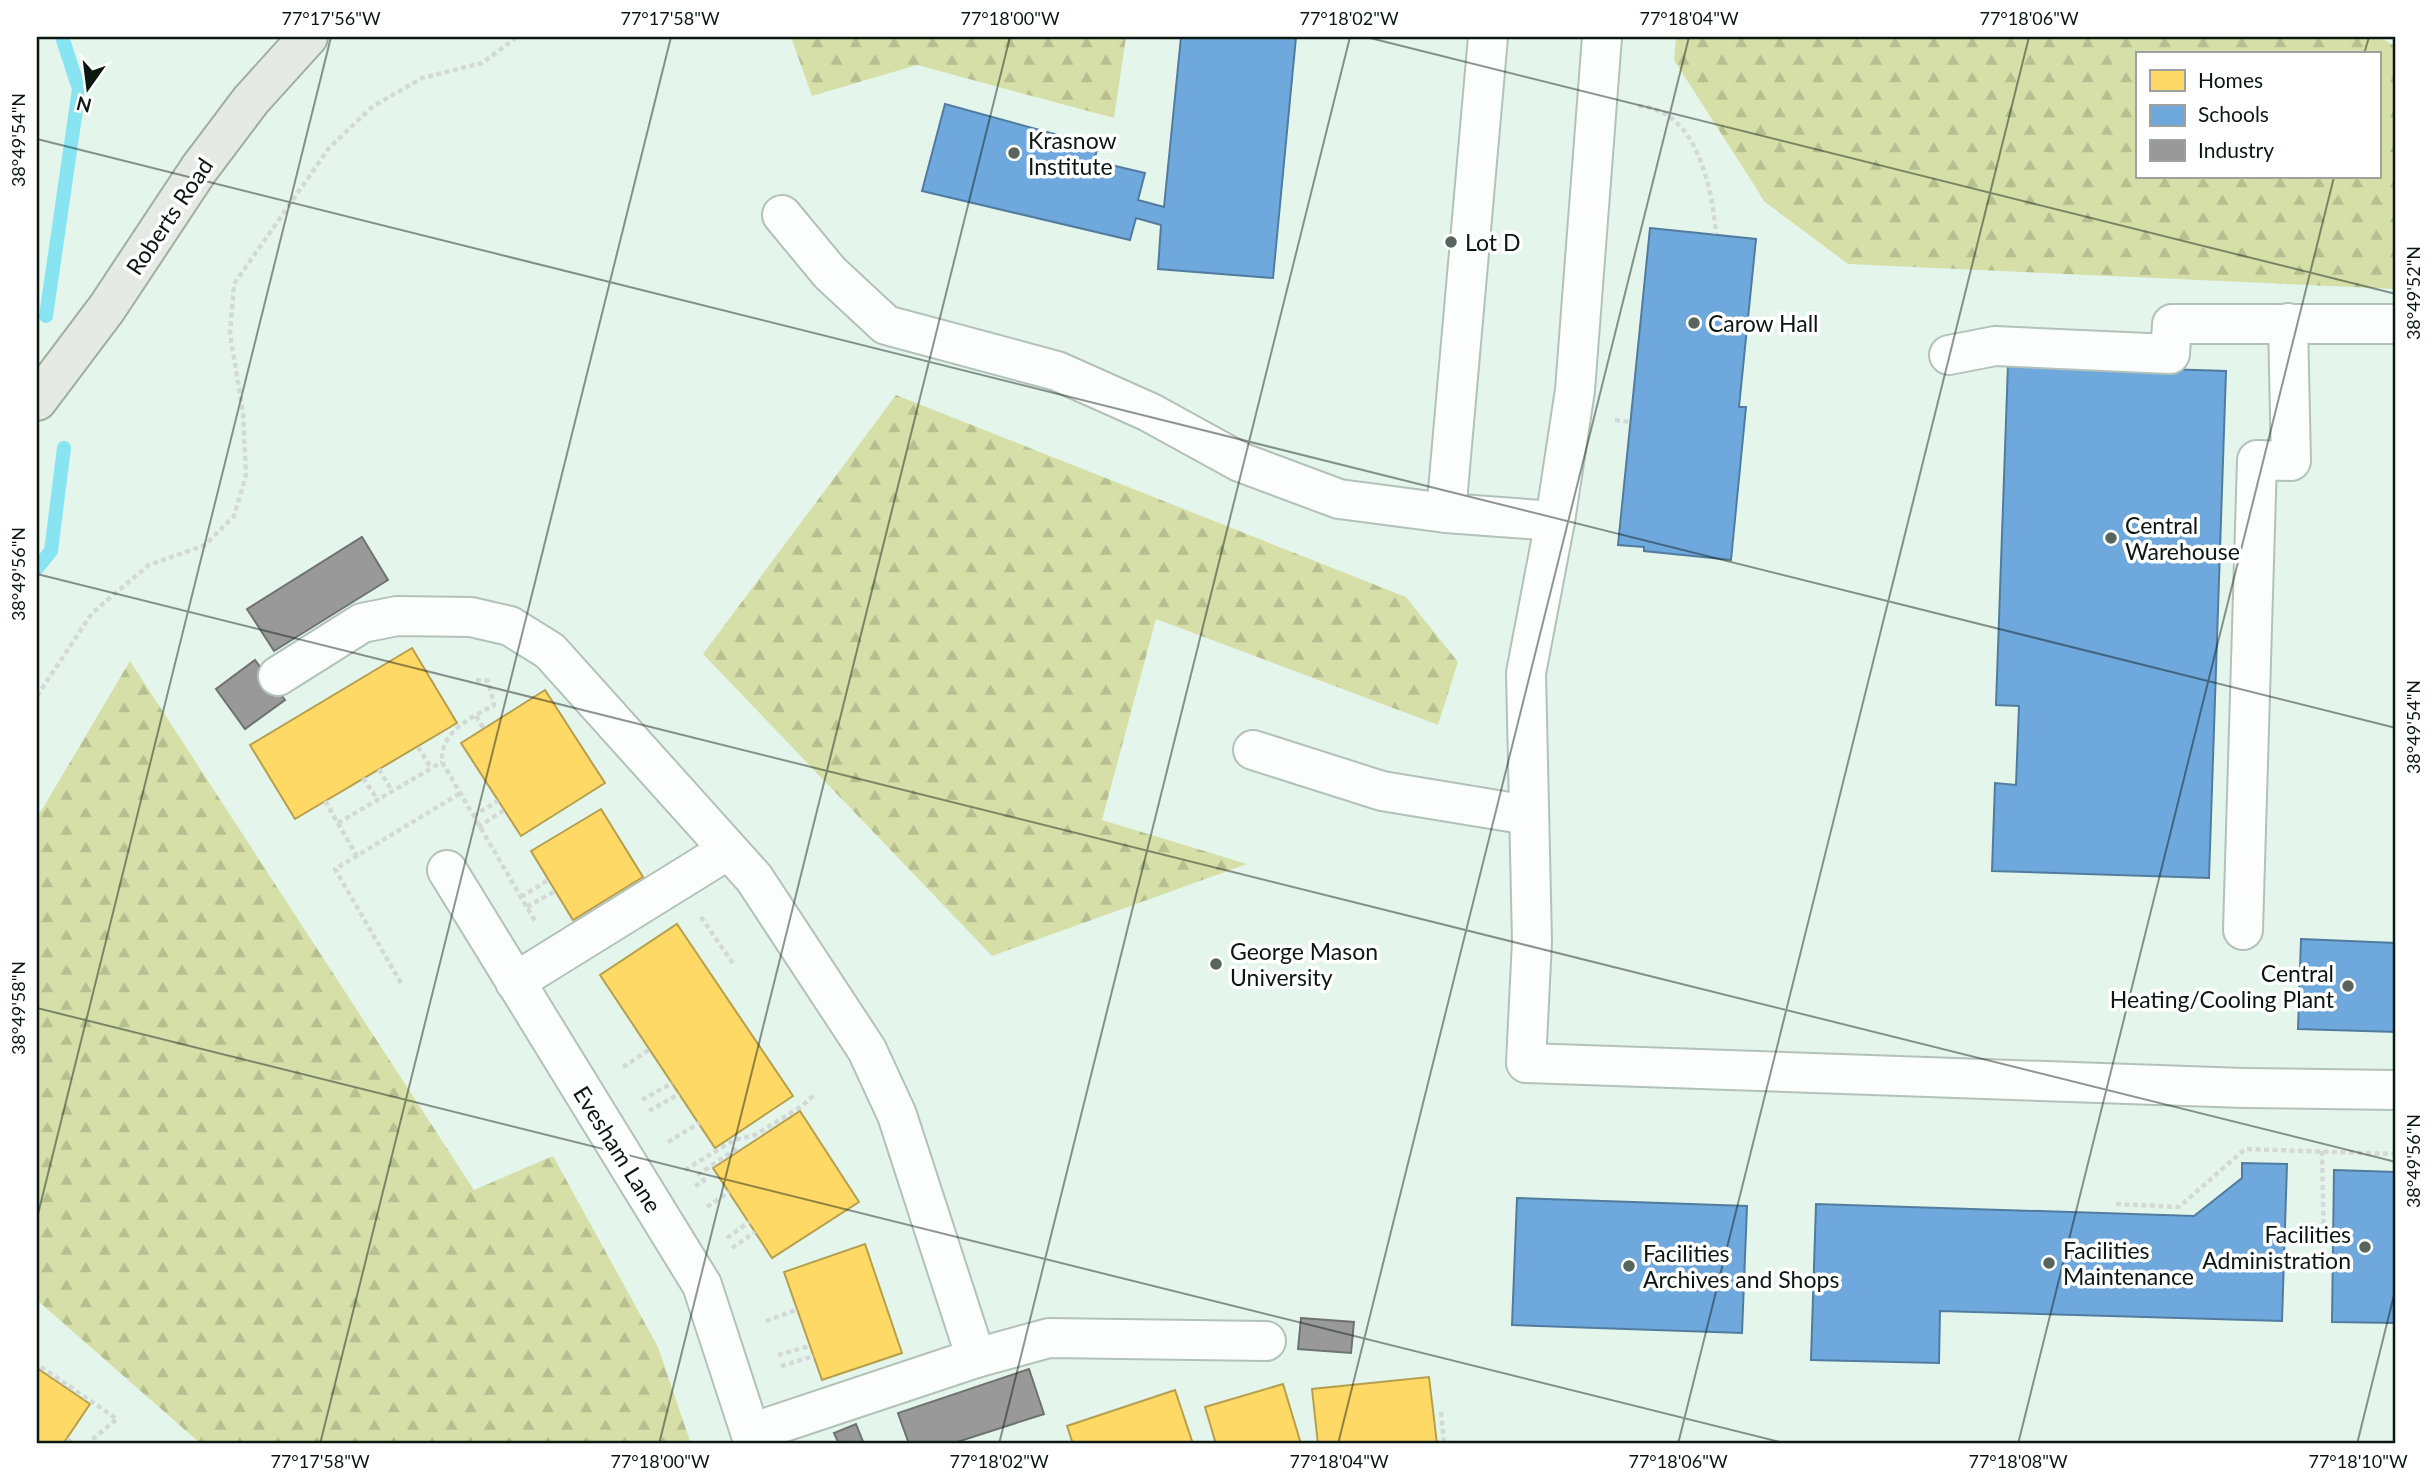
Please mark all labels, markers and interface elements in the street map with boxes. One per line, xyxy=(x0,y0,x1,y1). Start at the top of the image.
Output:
text: 77°17'56"W xyxy=(281,7,381,29)
text: 77°17'58"W xyxy=(620,7,720,29)
text: 77°18'00"W xyxy=(960,7,1060,29)
text: 77°18'02"W xyxy=(1299,7,1399,29)
text: 77°18'04"W xyxy=(1639,7,1739,29)
text: 77°18'06"W xyxy=(1979,7,2079,29)
north arrow xyxy=(52,52,122,122)
legend xyxy=(2136,52,2380,178)
text: Homes xyxy=(2198,67,2263,92)
text: N xyxy=(74,92,94,118)
text: 38°49'54"N xyxy=(7,93,29,187)
text: Schools xyxy=(2198,101,2269,126)
place label: Krasnow Institute xyxy=(1028,126,1117,180)
text: Industry xyxy=(2198,137,2274,162)
marker: Krasnow Institute xyxy=(1006,145,1022,161)
street label: Roberts Road xyxy=(120,152,218,280)
place label: Lot D xyxy=(1465,228,1520,256)
marker: Lot D xyxy=(1443,234,1459,250)
text: 38°49'52"N xyxy=(2402,246,2424,340)
place label: Carow Hall xyxy=(1708,309,1819,337)
marker: Carow Hall xyxy=(1686,315,1702,331)
place label: Central Warehouse xyxy=(2125,511,2240,565)
text: 38°49'56"N xyxy=(7,527,29,621)
marker: Central Warehouse xyxy=(2103,530,2119,546)
text: 38°49'54"N xyxy=(2402,680,2424,774)
place label: George Mason University xyxy=(1230,937,1378,991)
marker: George Mason University xyxy=(1208,956,1224,972)
place label: Central Heating/Cooling Plant xyxy=(2110,959,2335,1013)
text: 38°49'58"N xyxy=(7,961,29,1055)
marker: Central Heating/Cooling Plant xyxy=(2340,978,2356,994)
street label: Evesham Lane xyxy=(568,1081,668,1217)
text: 38°49'56"N xyxy=(2402,1114,2424,1208)
place label: Facilities Administration xyxy=(2202,1220,2351,1274)
place label: Facilities Maintenance xyxy=(2063,1236,2194,1290)
place label: Facilities Archives and Shops xyxy=(1643,1239,1839,1293)
marker: Facilities Administration xyxy=(2357,1239,2373,1255)
marker: Facilities Maintenance xyxy=(2041,1255,2057,1271)
marker: Facilities Archives and Shops xyxy=(1621,1258,1637,1274)
text: 77°17'58"W xyxy=(270,1450,370,1472)
text: 77°18'00"W xyxy=(610,1450,710,1472)
text: 77°18'02"W xyxy=(949,1450,1049,1472)
text: 77°18'04"W xyxy=(1289,1450,1389,1472)
text: 77°18'06"W xyxy=(1628,1450,1728,1472)
text: 77°18'08"W xyxy=(1968,1450,2068,1472)
text: 77°18'10"W xyxy=(2308,1450,2408,1472)

